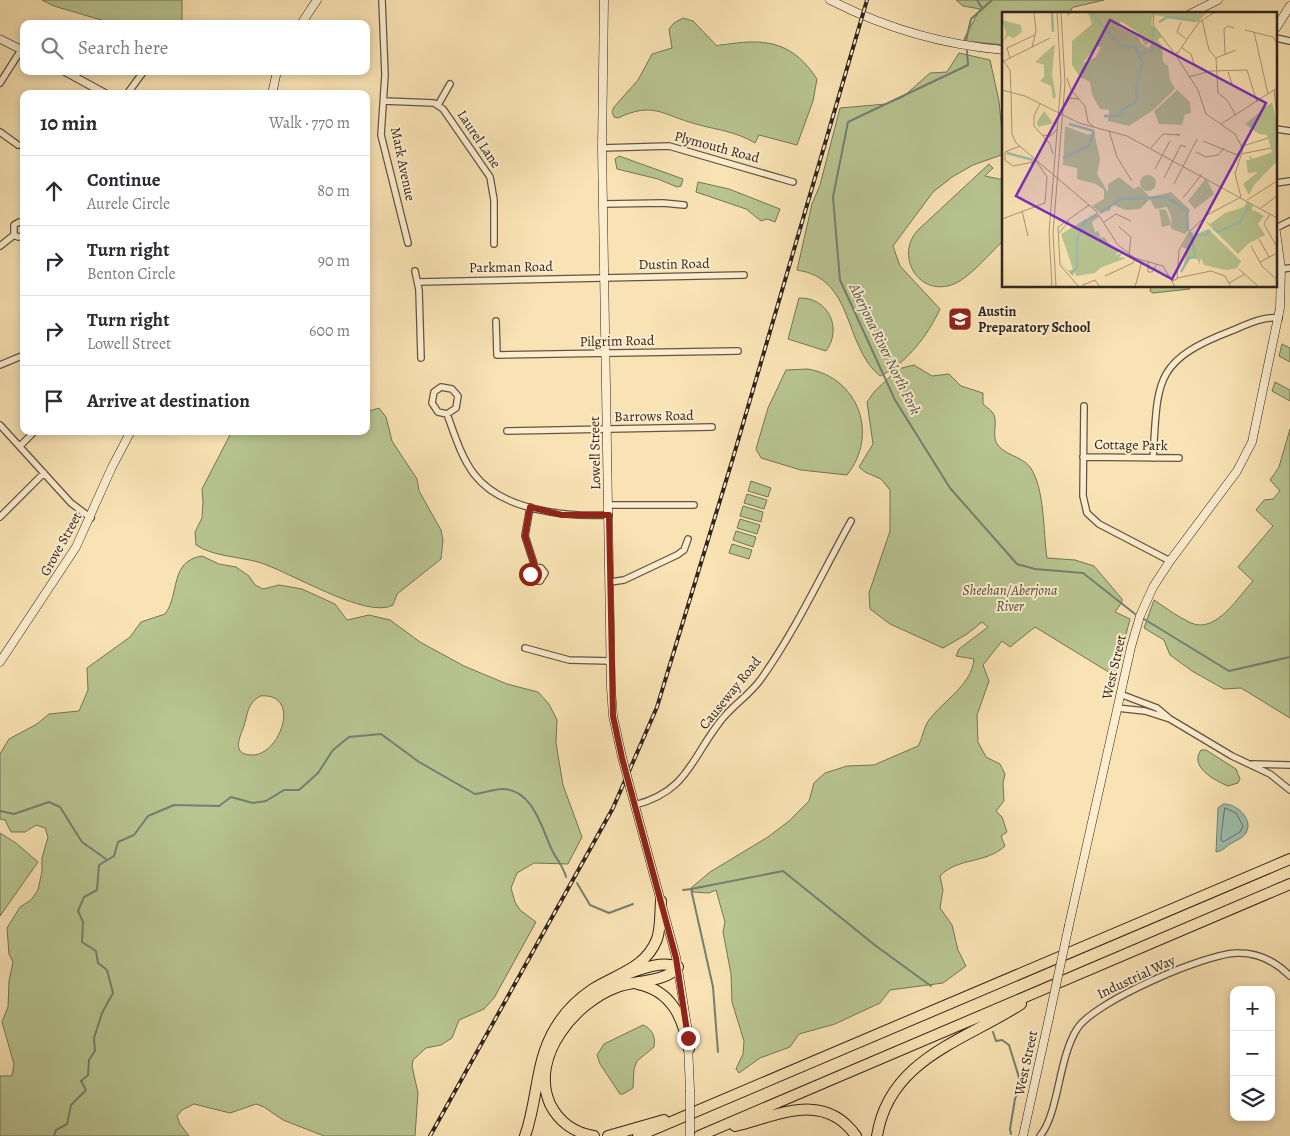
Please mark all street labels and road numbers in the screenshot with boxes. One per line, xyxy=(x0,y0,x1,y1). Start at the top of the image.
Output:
street label: Laurel Lane xyxy=(453,106,505,172)
street label: Mark Avenue xyxy=(386,125,420,203)
street label: Plymouth Road xyxy=(672,126,762,168)
street label: Dustin Road xyxy=(638,254,710,274)
street label: Parkman Road xyxy=(469,257,554,277)
street label: Pilgrim Road xyxy=(579,331,655,351)
street label: Barrows Road xyxy=(614,406,694,426)
street label: Lowell Street xyxy=(585,416,605,490)
street label: Cottage Park xyxy=(1094,435,1168,455)
street label: Grove Street xyxy=(36,508,87,579)
street label: West Street xyxy=(1097,632,1131,702)
street label: Causeway Road xyxy=(695,652,766,734)
street label: Industrial Way xyxy=(1094,950,1179,1003)
street label: West Street xyxy=(1010,1029,1042,1098)

